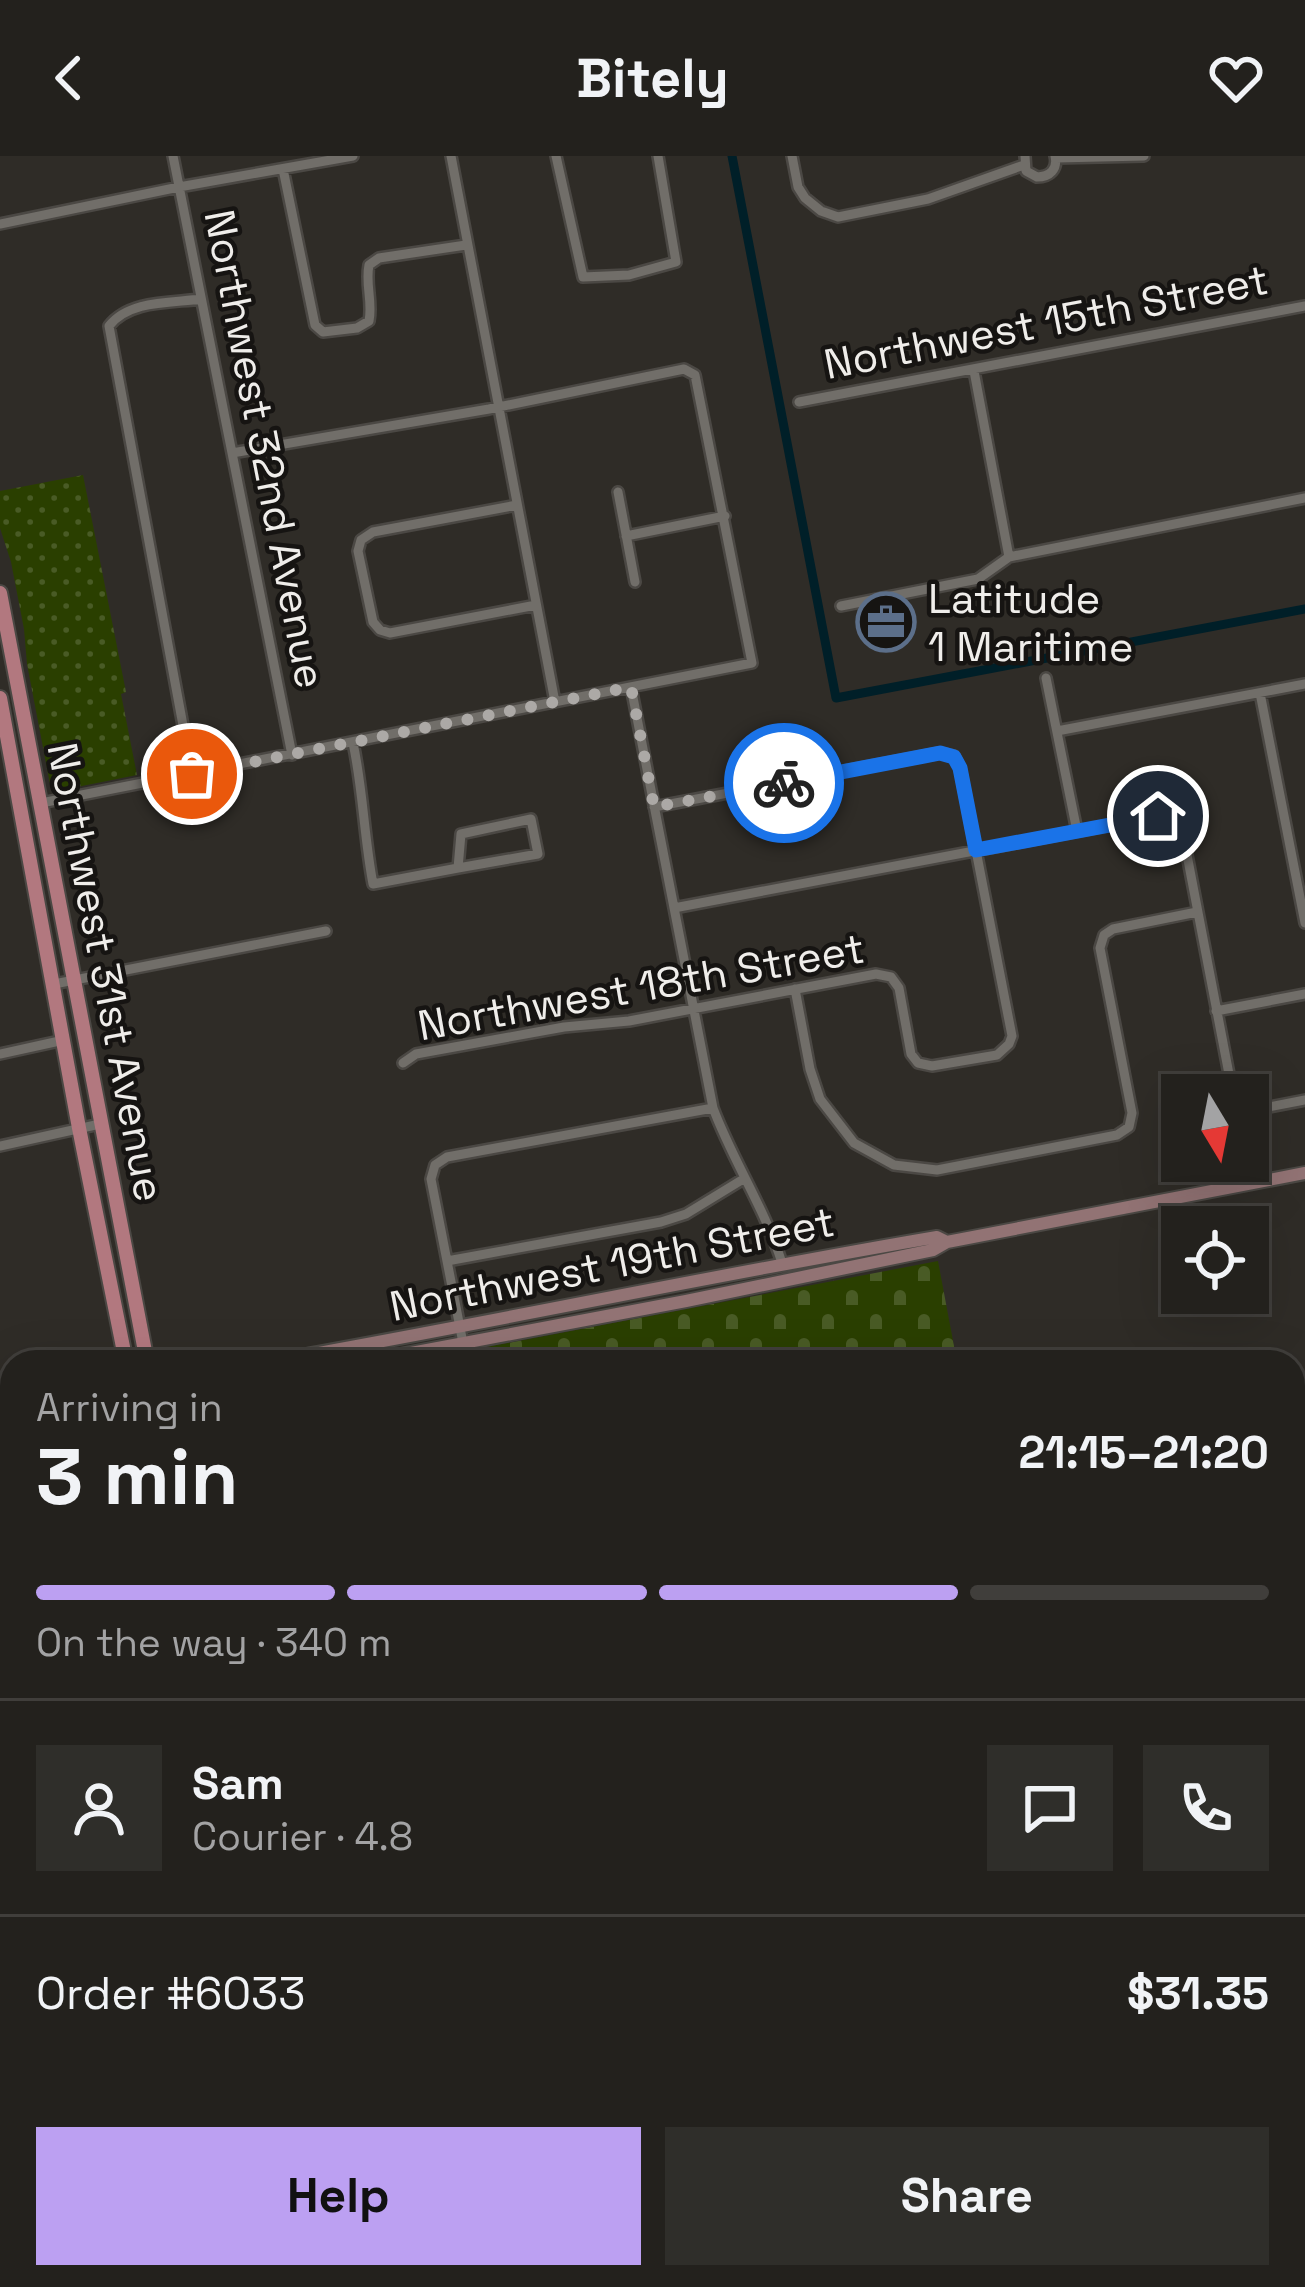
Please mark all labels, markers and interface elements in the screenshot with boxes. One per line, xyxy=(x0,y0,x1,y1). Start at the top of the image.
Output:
text: Bitely xyxy=(576,44,729,113)
icon: back xyxy=(36,45,102,111)
icon: heart xyxy=(1203,45,1269,111)
street label: Northwest 32nd Avenue xyxy=(193,205,337,693)
street label: Northwest 15th Street xyxy=(819,253,1273,391)
place label: Latitude 1 Maritime xyxy=(928,572,1134,673)
office icon: Latitude 1 Maritime xyxy=(855,591,917,653)
pin xyxy=(141,723,243,825)
courier xyxy=(724,723,844,843)
street label: Northwest 31st Avenue xyxy=(36,738,176,1206)
icon: bag xyxy=(159,741,225,807)
icon: bike xyxy=(751,750,817,816)
pin xyxy=(1107,765,1209,867)
icon: home xyxy=(1125,783,1191,849)
street label: Northwest 18th Street xyxy=(414,922,868,1052)
north arrow xyxy=(1161,1074,1269,1182)
map controls xyxy=(1161,1074,1269,1314)
street label: Northwest 19th Street xyxy=(385,1195,839,1333)
button: locate xyxy=(1161,1206,1269,1314)
text: Arriving in xyxy=(36,1383,223,1432)
text: 21:15–21:20 xyxy=(1019,1424,1269,1481)
text: 3 min xyxy=(36,1427,239,1527)
text: On the way · 340 m xyxy=(36,1618,392,1667)
button: person xyxy=(36,1745,162,1871)
button: chat xyxy=(987,1745,1113,1871)
button: phone xyxy=(1143,1745,1269,1871)
text: Sam xyxy=(192,1755,284,1812)
text: Courier · 4.8 xyxy=(192,1812,413,1861)
text: Order #6033 xyxy=(36,1965,305,2022)
text: $31.35 xyxy=(1127,1965,1269,2022)
button: Help xyxy=(36,2127,641,2265)
button: Share xyxy=(665,2127,1269,2265)

